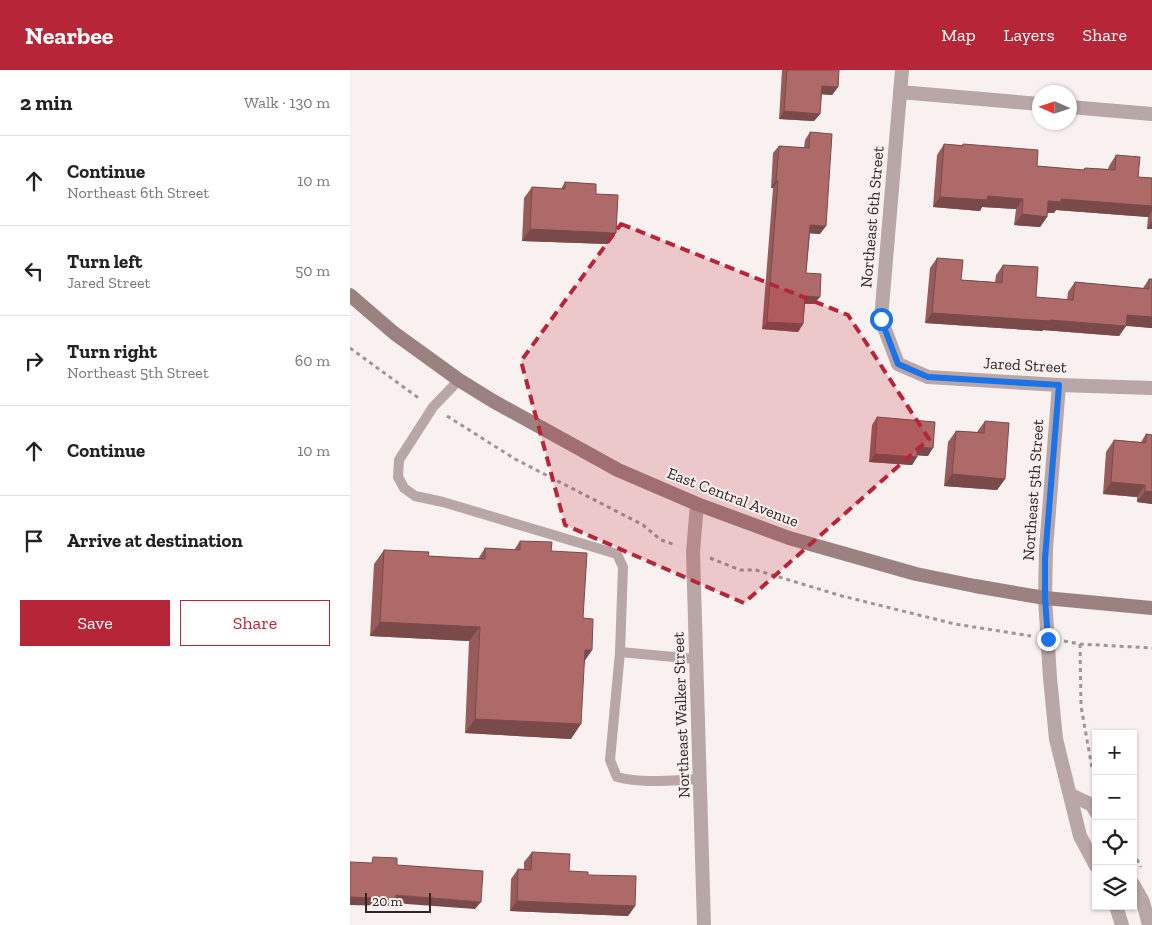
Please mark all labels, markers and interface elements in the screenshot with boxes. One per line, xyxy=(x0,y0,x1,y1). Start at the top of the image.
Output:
text: Nearbee xyxy=(25,21,113,50)
text: Map xyxy=(941,24,976,46)
text: Layers xyxy=(1004,24,1055,46)
text: Share xyxy=(1083,24,1127,46)
north arrow xyxy=(1032,85,1077,130)
text: 2 min xyxy=(20,90,72,115)
text: Walk · 130 m xyxy=(244,93,330,112)
street label: Northeast 6th Street xyxy=(856,145,888,289)
text: Continue xyxy=(67,160,145,183)
icon: ahead xyxy=(20,167,48,195)
text: 10 m xyxy=(297,171,330,190)
text: Northeast 6th Street xyxy=(67,183,209,202)
text: Turn left xyxy=(67,250,142,273)
icon: left xyxy=(20,257,48,285)
text: 50 m xyxy=(295,261,330,280)
text: Jared Street xyxy=(67,273,150,292)
route start xyxy=(870,308,893,331)
text: Turn right xyxy=(67,340,157,363)
icon: right xyxy=(20,347,48,375)
text: 60 m xyxy=(295,351,330,370)
street label: Jared Street xyxy=(983,353,1067,377)
text: Northeast 5th Street xyxy=(67,363,209,382)
street label: Northeast 5th Street xyxy=(1019,419,1047,561)
icon: ahead xyxy=(20,437,48,465)
text: Continue xyxy=(67,439,145,462)
text: 10 m xyxy=(297,441,330,460)
street label: East Central Avenue xyxy=(665,463,801,531)
icon: arrive xyxy=(20,527,48,555)
text: Arrive at destination xyxy=(67,529,243,552)
button: Save xyxy=(20,600,170,646)
button: Share xyxy=(180,600,330,646)
route end xyxy=(1037,628,1060,651)
street label: Northeast Walker Street xyxy=(669,631,693,799)
map controls xyxy=(1092,730,1137,910)
button: + xyxy=(1092,730,1137,775)
button: − xyxy=(1092,775,1137,820)
button: locate xyxy=(1092,820,1137,865)
button: layers xyxy=(1092,865,1137,910)
scale bar xyxy=(365,890,431,913)
text: 20 m xyxy=(372,893,403,910)

